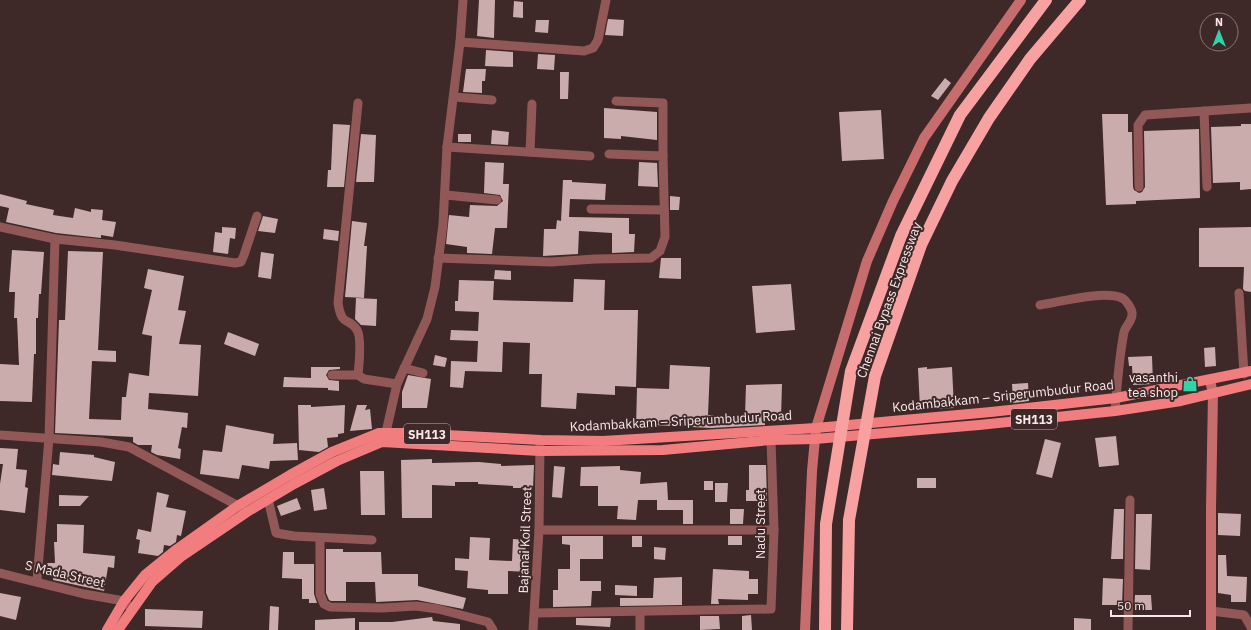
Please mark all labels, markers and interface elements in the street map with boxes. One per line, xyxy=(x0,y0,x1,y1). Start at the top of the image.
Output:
north arrow xyxy=(1199,12,1239,52)
text: N xyxy=(1215,15,1223,29)
street label: Chennai Bypass Expressway xyxy=(853,219,925,380)
place label: vasanthi tea shop xyxy=(1128,369,1178,401)
shop icon: vasanthi tea shop xyxy=(1181,375,1199,393)
street label: Kodambakkam – Sriperumbudur Road xyxy=(891,376,1115,416)
street label: Kodambakkam – Sriperumbudur Road xyxy=(569,407,793,435)
road number: SH113 xyxy=(1011,409,1057,429)
road number: SH113 xyxy=(404,424,450,444)
street label: Bajanai Koil Street xyxy=(515,486,535,594)
street label: Nadu Street xyxy=(752,489,769,559)
street label: S Mada Street xyxy=(23,557,107,591)
scale bar xyxy=(1111,592,1190,618)
text: 50 m xyxy=(1117,598,1145,613)

